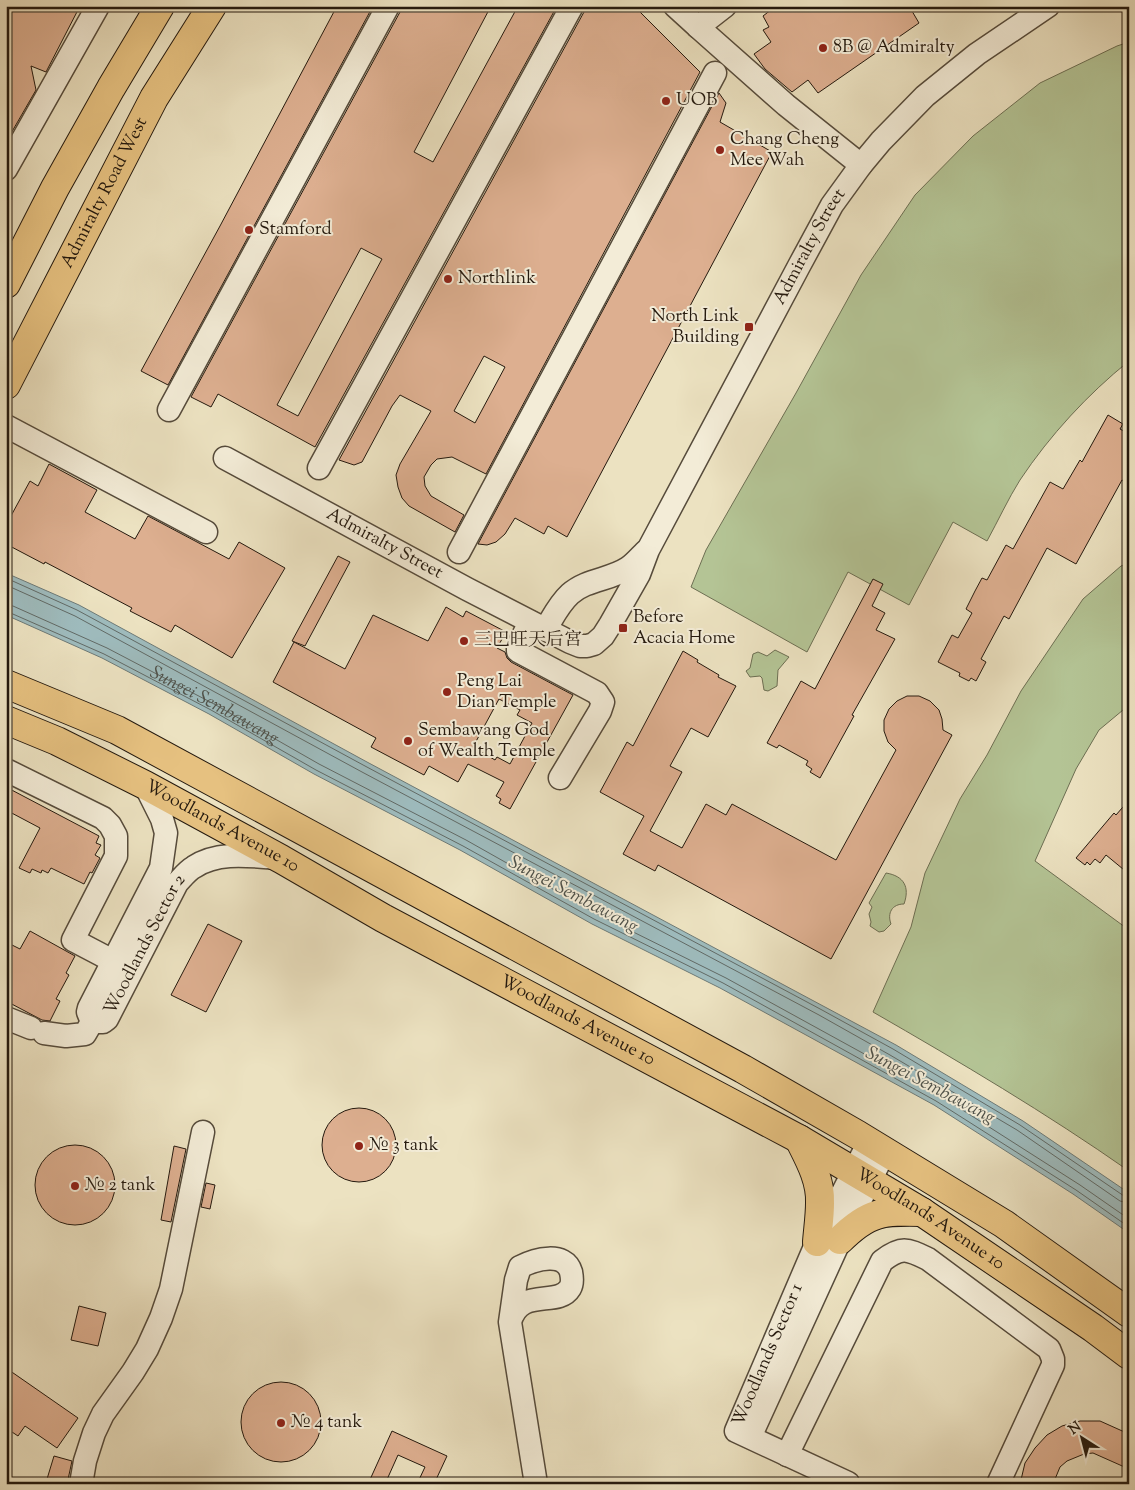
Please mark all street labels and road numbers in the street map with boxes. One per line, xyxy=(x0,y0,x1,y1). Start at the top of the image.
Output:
street label: Admiralty Road West xyxy=(55,113,155,273)
street label: Admiralty Street xyxy=(767,183,853,310)
street label: Admiralty Street xyxy=(321,502,447,586)
street label: Woodlands Avenue 10 xyxy=(140,774,304,880)
street label: Woodlands Sector 2 xyxy=(98,868,193,1020)
street label: Woodlands Avenue 10 xyxy=(495,969,659,1073)
street label: Woodlands Avenue 10 xyxy=(850,1162,1010,1277)
street label: Woodlands Sector 1 xyxy=(726,1280,811,1431)

